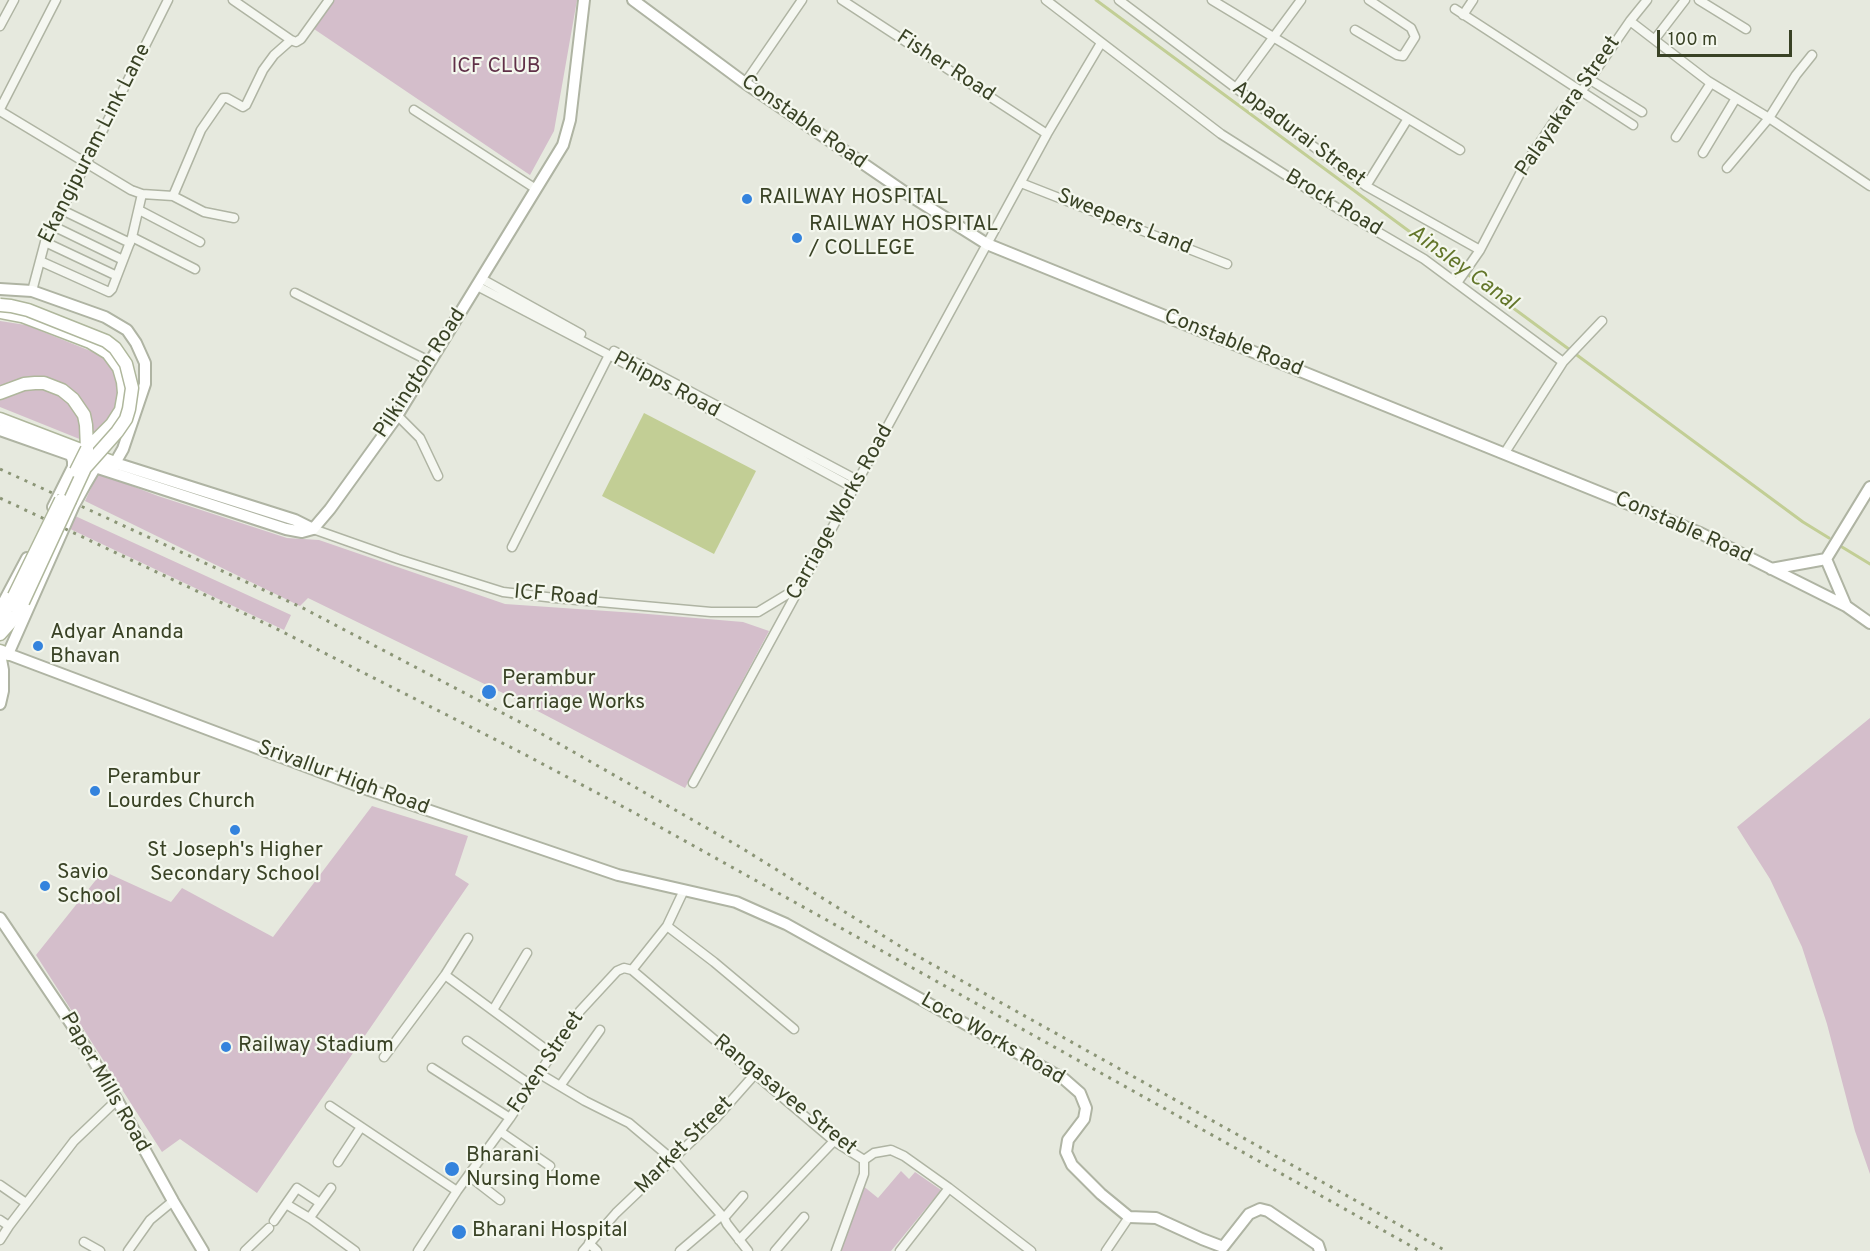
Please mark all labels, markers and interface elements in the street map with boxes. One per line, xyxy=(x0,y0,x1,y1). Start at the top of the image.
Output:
scale bar xyxy=(1660,18,1795,56)
street label: Fisher Road xyxy=(891,26,999,108)
text: 100 m xyxy=(1668,29,1717,52)
street label: Palayakara Street xyxy=(1511,32,1627,182)
street label: Ekangipuram Link Lane xyxy=(35,40,157,248)
park label: ICF CLUB xyxy=(451,55,541,81)
street label: Constable Road xyxy=(735,70,871,176)
street label: Appadurai Street xyxy=(1226,77,1370,193)
street label: Brock Road xyxy=(1280,165,1386,243)
street label: Sweepers Land xyxy=(1053,184,1195,262)
place label: RAILWAY HOSPITAL xyxy=(759,186,948,212)
marker: RAILWAY HOSPITAL xyxy=(740,192,754,206)
place label: RAILWAY HOSPITAL / COLLEGE xyxy=(809,213,998,263)
water label: Ainsley Canal xyxy=(1402,221,1522,317)
marker: RAILWAY HOSPITAL / COLLEGE xyxy=(790,231,804,245)
street label: Pilkington Road xyxy=(370,305,472,443)
street label: Constable Road xyxy=(1160,305,1306,383)
street label: Phipps Road xyxy=(608,347,724,425)
street label: Carriage Works Road xyxy=(782,421,900,605)
street label: Constable Road xyxy=(1610,487,1756,571)
street label: ICF Road xyxy=(513,581,599,613)
place label: Adyar Ananda Bhavan xyxy=(50,621,183,671)
marker: Adyar Ananda Bhavan xyxy=(31,639,45,653)
place label: Perambur Carriage Works xyxy=(502,667,645,717)
marker: Perambur Carriage Works xyxy=(480,683,498,701)
street label: Srivallur High Road xyxy=(254,736,432,822)
place label: Perambur Lourdes Church xyxy=(107,766,255,816)
marker: Perambur Lourdes Church xyxy=(88,784,102,798)
marker: St Joseph's Higher Secondary School xyxy=(228,823,242,837)
place label: St Joseph's Higher Secondary School xyxy=(147,839,323,889)
place label: Savio School xyxy=(57,861,121,911)
marker: Savio School xyxy=(38,879,52,893)
street label: Loco Works Road xyxy=(915,989,1069,1091)
street label: Foxen Street xyxy=(504,1007,590,1119)
street label: Paper Mills Road xyxy=(54,1008,154,1158)
street label: Rangasayee Street xyxy=(707,1030,861,1162)
place label: Railway Stadium xyxy=(238,1034,394,1060)
marker: Railway Stadium xyxy=(219,1040,233,1054)
street label: Market Street xyxy=(631,1092,739,1200)
place label: Bharani Nursing Home xyxy=(466,1144,601,1194)
marker: Bharani Nursing Home xyxy=(443,1160,461,1178)
place label: Bharani Hospital xyxy=(472,1219,628,1245)
marker: Bharani Hospital xyxy=(450,1223,468,1241)

